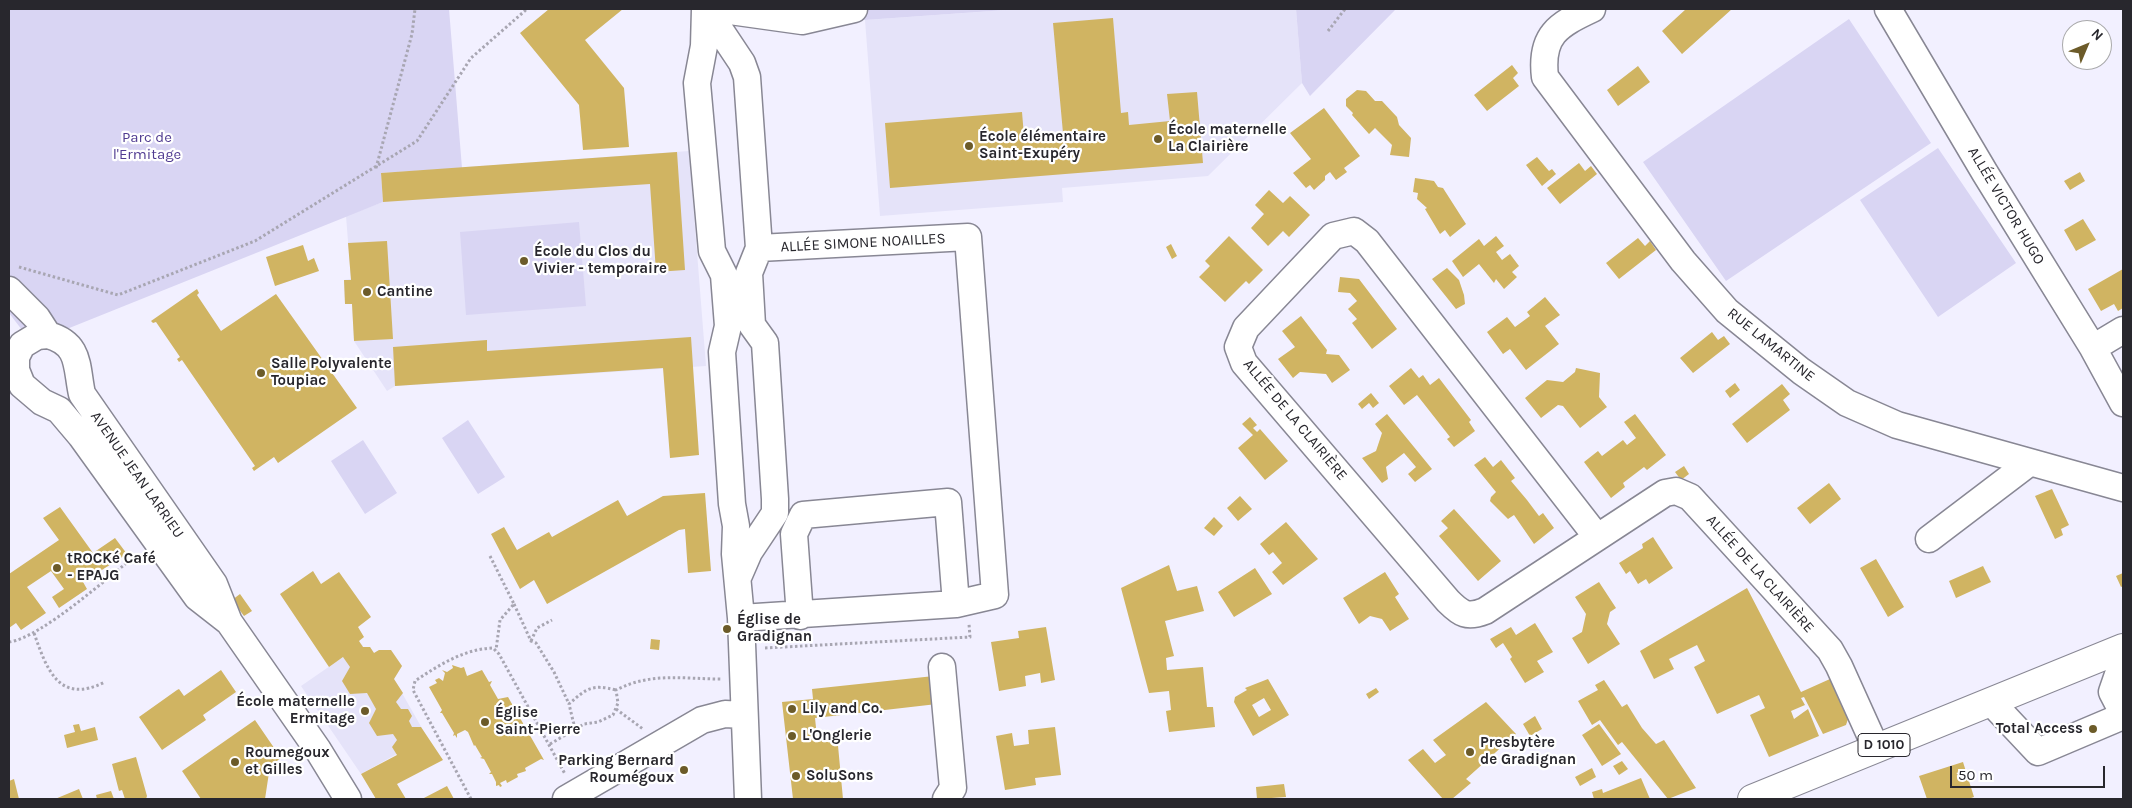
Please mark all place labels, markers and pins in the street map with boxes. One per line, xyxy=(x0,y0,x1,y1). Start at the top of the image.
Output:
place label: École maternelle La Clairière xyxy=(1168,121,1287,156)
place label: École élémentaire Saint-Exupéry xyxy=(979,128,1106,163)
marker: École maternelle La Clairière xyxy=(1152,133,1164,145)
marker: École élémentaire Saint-Exupéry xyxy=(963,140,975,152)
place label: École du Clos du Vivier - temporaire xyxy=(534,243,667,278)
marker: École du Clos du Vivier - temporaire xyxy=(518,255,530,267)
place label: Cantine xyxy=(377,283,433,301)
marker: Cantine xyxy=(361,286,373,298)
place label: Salle Polyvalente Toupiac xyxy=(271,355,392,390)
marker: Salle Polyvalente Toupiac xyxy=(255,367,267,379)
place label: tROCKé Café - EPAJG xyxy=(67,550,156,585)
marker: tROCKé Café - EPAJG xyxy=(51,562,63,574)
place label: Église de Gradignan xyxy=(737,611,812,646)
marker: Église de Gradignan xyxy=(721,623,733,635)
place label: École maternelle Ermitage xyxy=(236,693,355,728)
place label: Lily and Co. xyxy=(802,700,883,718)
marker: Lily and Co. xyxy=(786,703,798,715)
place label: Église Saint-Pierre xyxy=(495,704,580,739)
marker: École maternelle Ermitage xyxy=(359,705,371,717)
marker: Église Saint-Pierre xyxy=(479,716,491,728)
place label: Total Access xyxy=(1996,720,2083,738)
marker: Total Access xyxy=(2087,723,2099,735)
place label: L'Onglerie xyxy=(802,727,872,745)
marker: L'Onglerie xyxy=(786,730,798,742)
place label: Presbytère de Gradignan xyxy=(1480,734,1576,769)
place label: Roumegoux et Gilles xyxy=(245,744,330,779)
marker: Presbytère de Gradignan xyxy=(1464,746,1476,758)
place label: Parking Bernard Roumégoux xyxy=(558,752,674,787)
marker: Roumegoux et Gilles xyxy=(229,756,241,768)
marker: Parking Bernard Roumégoux xyxy=(678,764,690,776)
place label: SoluSons xyxy=(806,767,873,785)
marker: SoluSons xyxy=(790,770,802,782)

